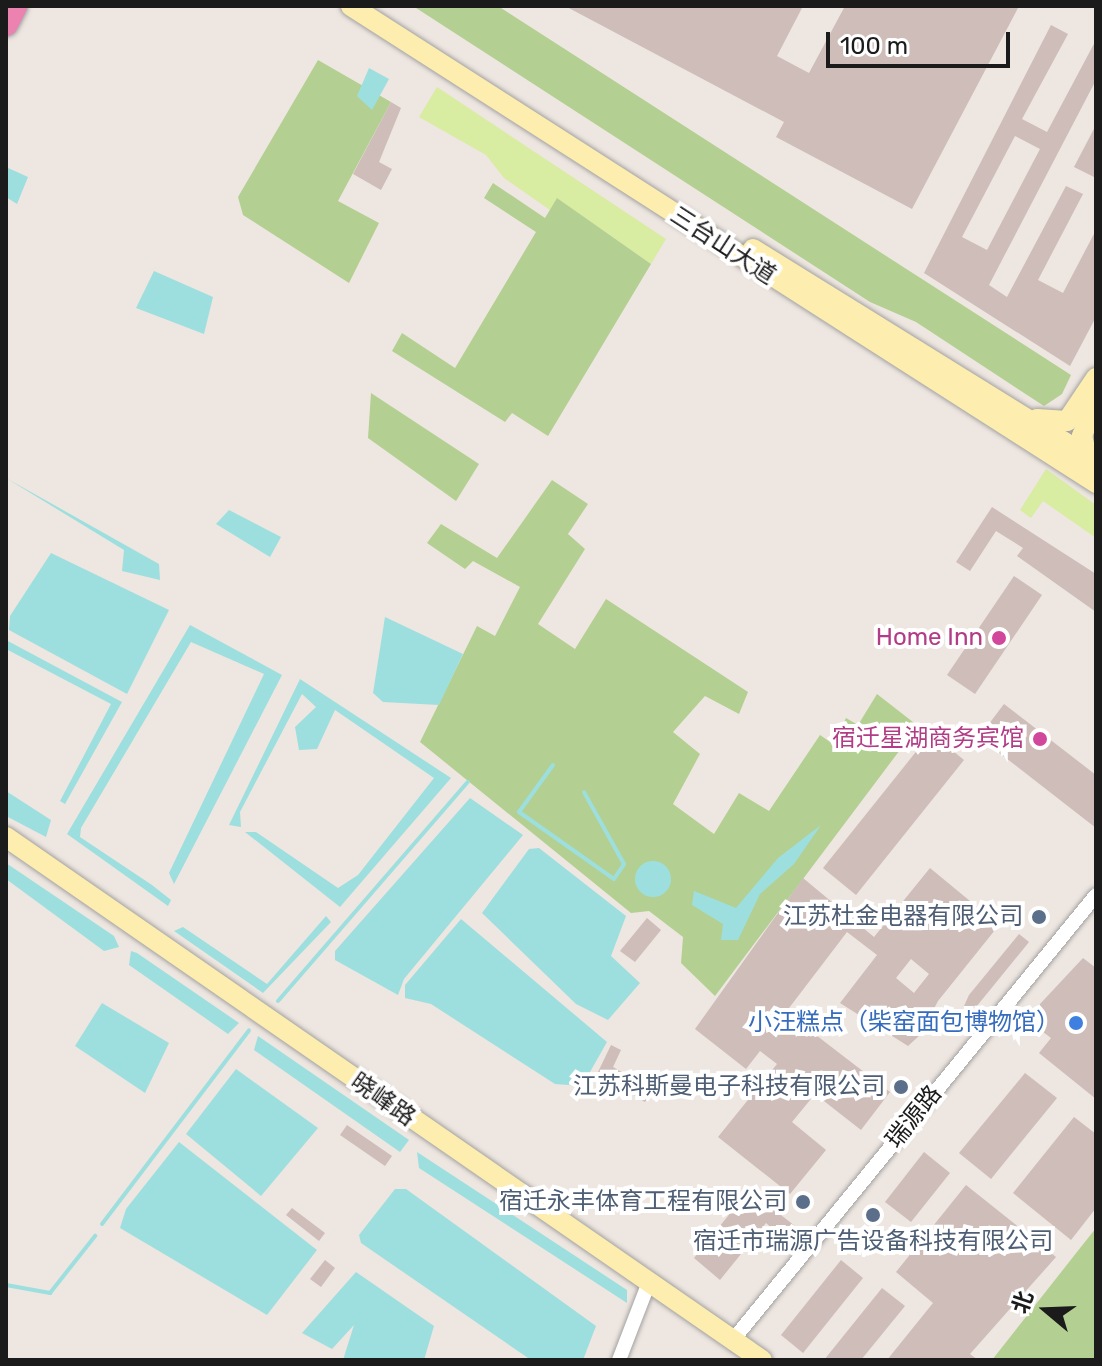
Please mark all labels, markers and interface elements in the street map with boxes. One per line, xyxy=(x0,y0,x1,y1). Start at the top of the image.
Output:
scale bar xyxy=(830,16,1014,66)
text: 100 m xyxy=(840,32,908,60)
street label: 三台山大道 xyxy=(665,201,781,291)
place label: Home Inn xyxy=(876,624,983,652)
marker: Home Inn xyxy=(990,629,1008,647)
place label: 宿迁星湖商务宾馆 xyxy=(832,725,1024,753)
marker: 宿迁星湖商务宾馆 xyxy=(1031,730,1049,748)
place label: 江苏杜金电器有限公司 xyxy=(783,903,1023,931)
marker: 江苏杜金电器有限公司 xyxy=(1030,908,1048,926)
place label: 小汪糕点（柴窑面包博物馆） xyxy=(748,1009,1060,1037)
marker: 小汪糕点（柴窑面包博物馆） xyxy=(1067,1014,1085,1032)
street label: 晓峰路 xyxy=(345,1068,421,1132)
place label: 江苏科斯曼电子科技有限公司 xyxy=(573,1073,885,1101)
marker: 江苏科斯曼电子科技有限公司 xyxy=(892,1078,910,1096)
street label: 瑞源路 xyxy=(880,1080,948,1154)
place label: 宿迁永丰体育工程有限公司 xyxy=(499,1188,787,1216)
marker: 宿迁永丰体育工程有限公司 xyxy=(794,1193,812,1211)
marker: 宿迁市瑞源广告设备科技有限公司 xyxy=(864,1206,882,1224)
place label: 宿迁市瑞源广告设备科技有限公司 xyxy=(693,1228,1053,1256)
north arrow xyxy=(1006,1270,1086,1350)
text: 北 xyxy=(1006,1287,1039,1317)

